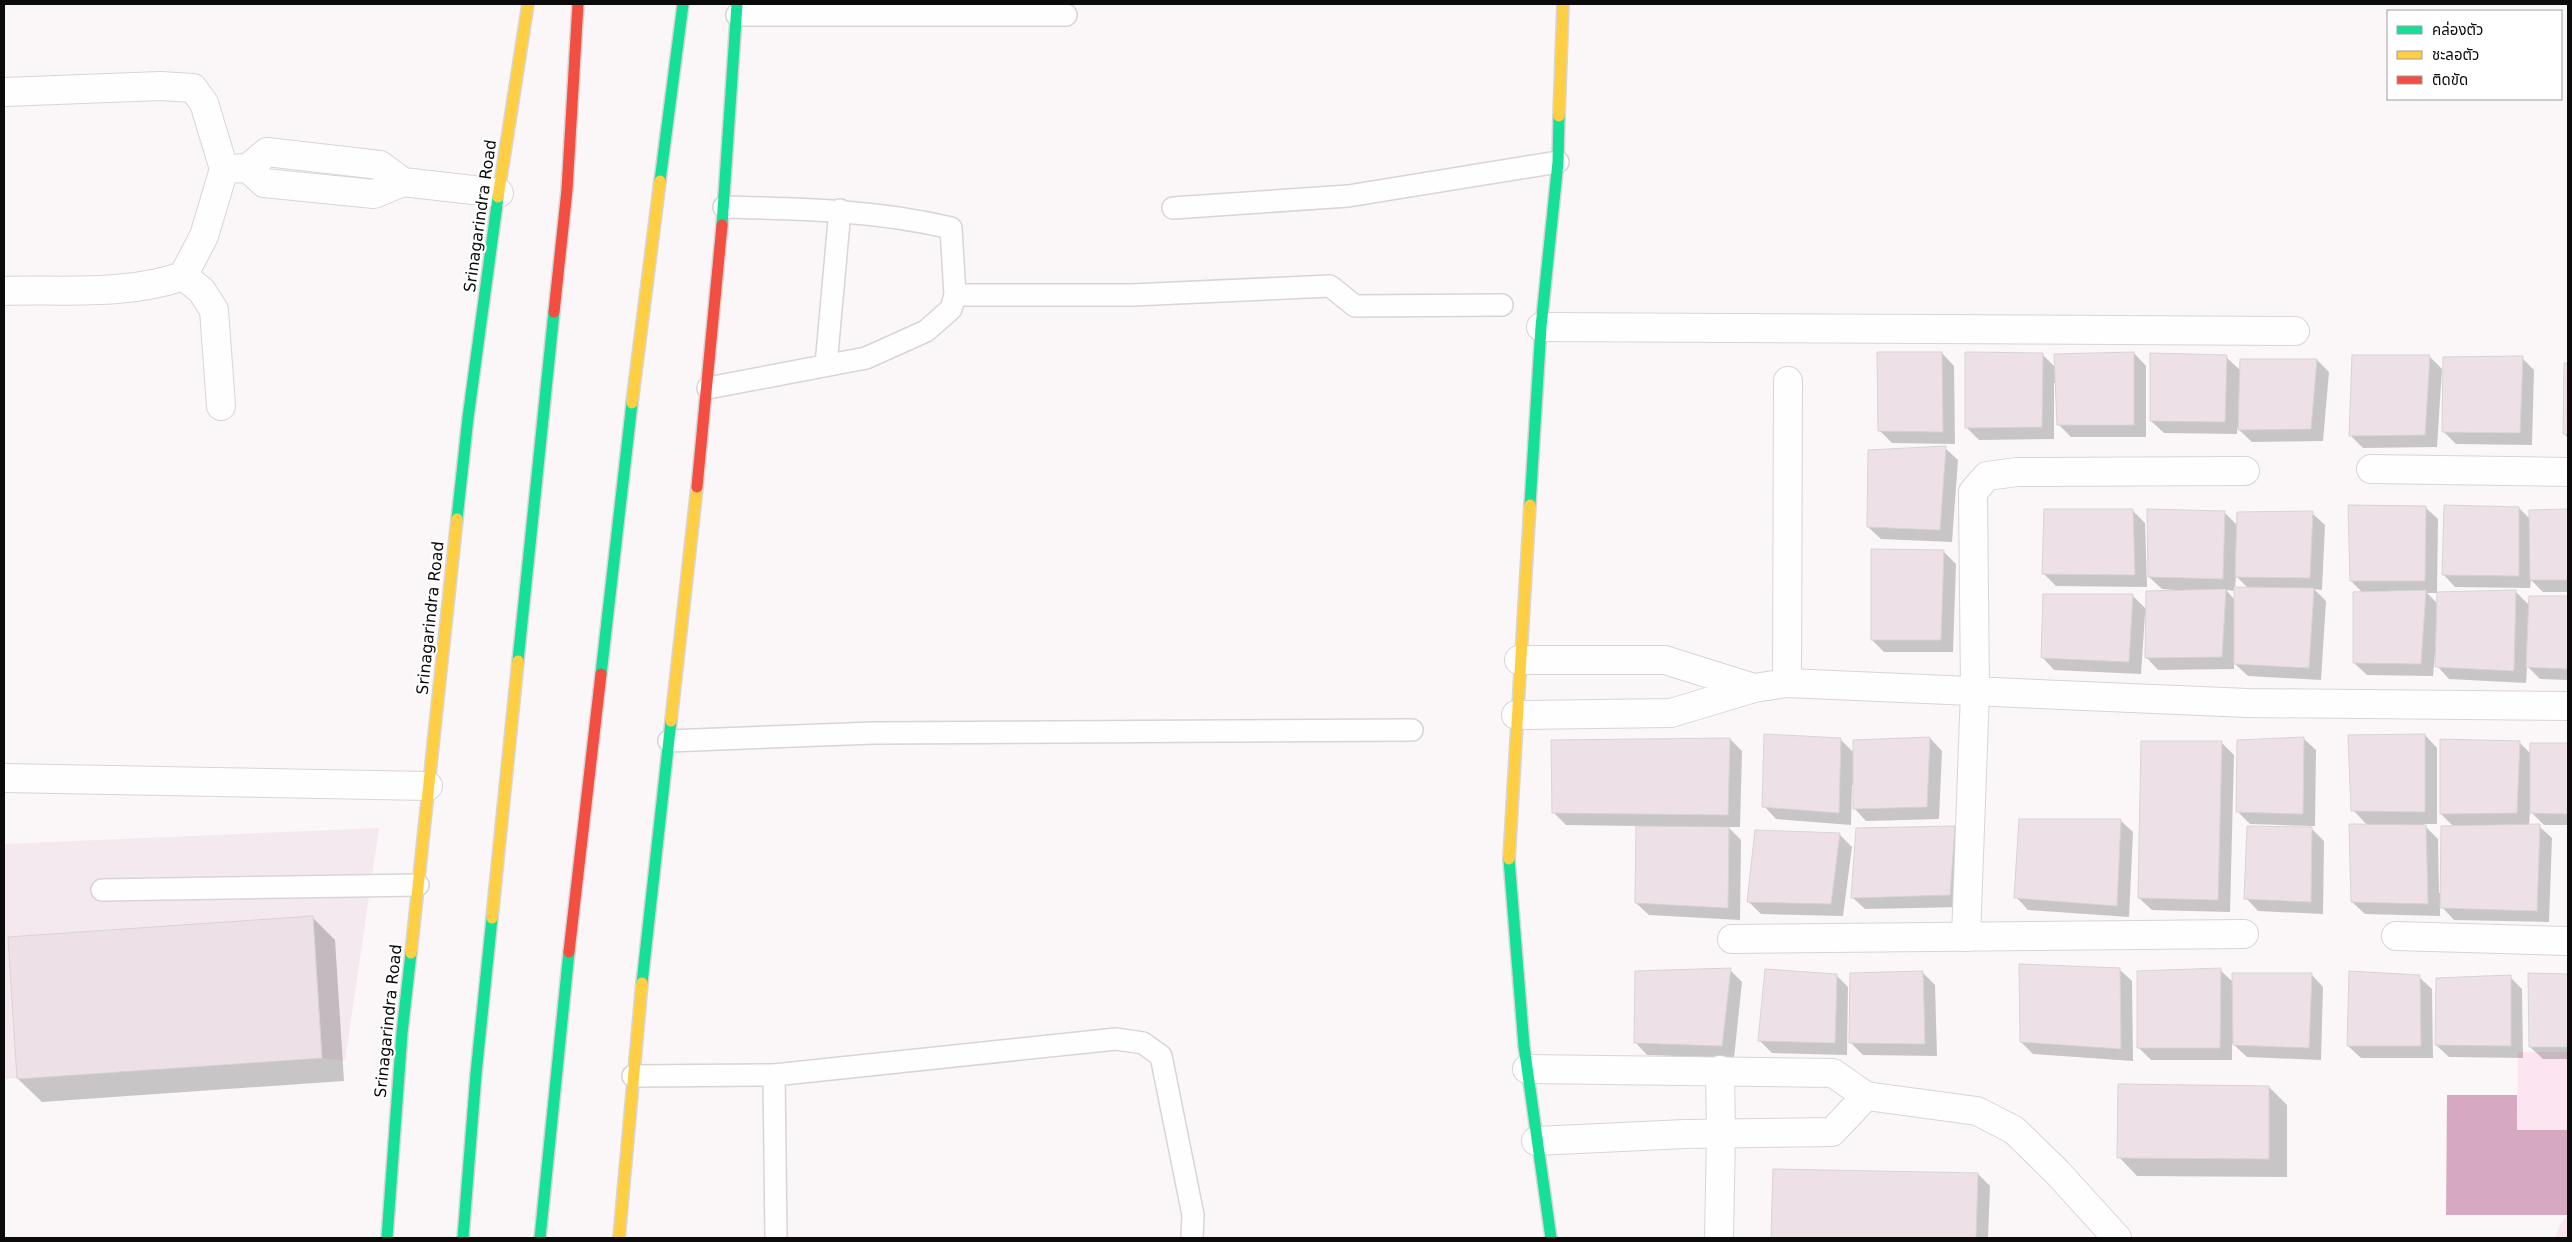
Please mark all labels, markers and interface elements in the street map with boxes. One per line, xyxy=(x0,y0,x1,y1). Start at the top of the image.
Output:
legend xyxy=(2387,10,2562,100)
text: คล่องตัว xyxy=(2432,21,2483,39)
text: ชะลอตัว xyxy=(2432,46,2479,64)
text: ติดขัด xyxy=(2432,71,2468,89)
street label: Srinagarindra Road xyxy=(460,138,500,294)
street label: Srinagarindra Road xyxy=(413,540,447,696)
street label: Srinagarindra Road xyxy=(371,943,405,1099)

